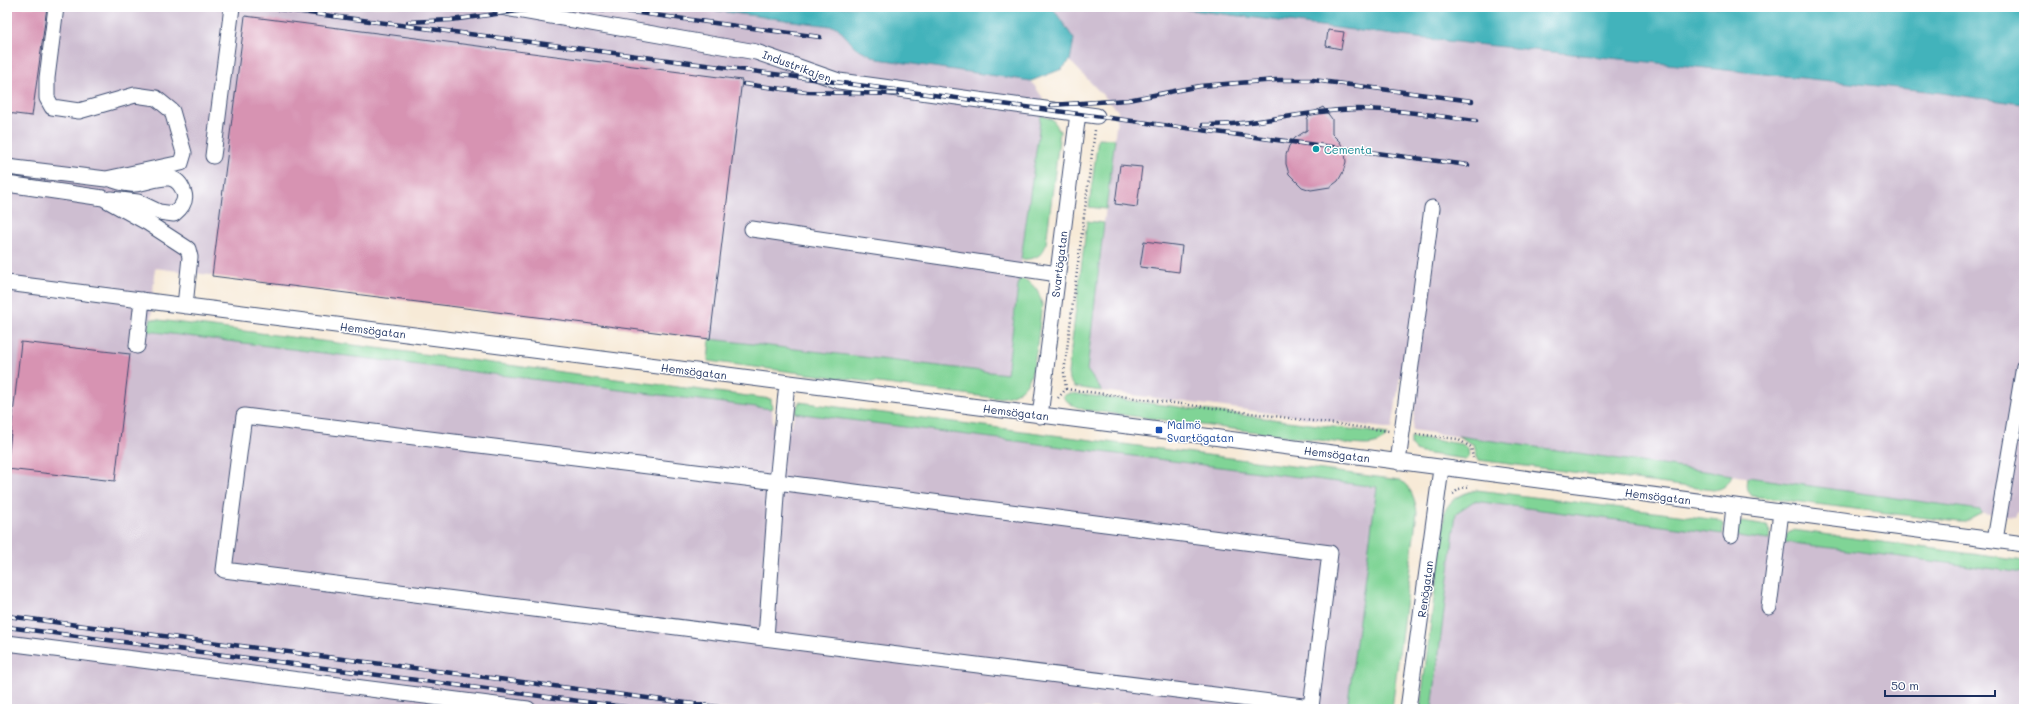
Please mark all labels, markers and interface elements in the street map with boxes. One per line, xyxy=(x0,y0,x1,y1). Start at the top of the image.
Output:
street label: Industrikajen xyxy=(760,47,834,85)
place label: Cementa xyxy=(1324,142,1372,157)
marker: Cementa xyxy=(1311,144,1321,154)
street label: Svartögatan xyxy=(1047,230,1071,298)
street label: Hemsögatan xyxy=(339,319,407,341)
street label: Hemsögatan xyxy=(660,360,728,382)
street label: Hemsögatan xyxy=(982,401,1050,423)
place label: Malmö Svartögatan xyxy=(1167,417,1234,445)
marker: Malmö Svartögatan xyxy=(1154,425,1164,435)
street label: Hemsögatan xyxy=(1303,443,1371,465)
street label: Hemsögatan xyxy=(1624,485,1692,507)
street label: Renögatan xyxy=(1414,559,1436,619)
scale bar xyxy=(1885,672,1995,698)
text: 50 m xyxy=(1891,677,1919,693)

